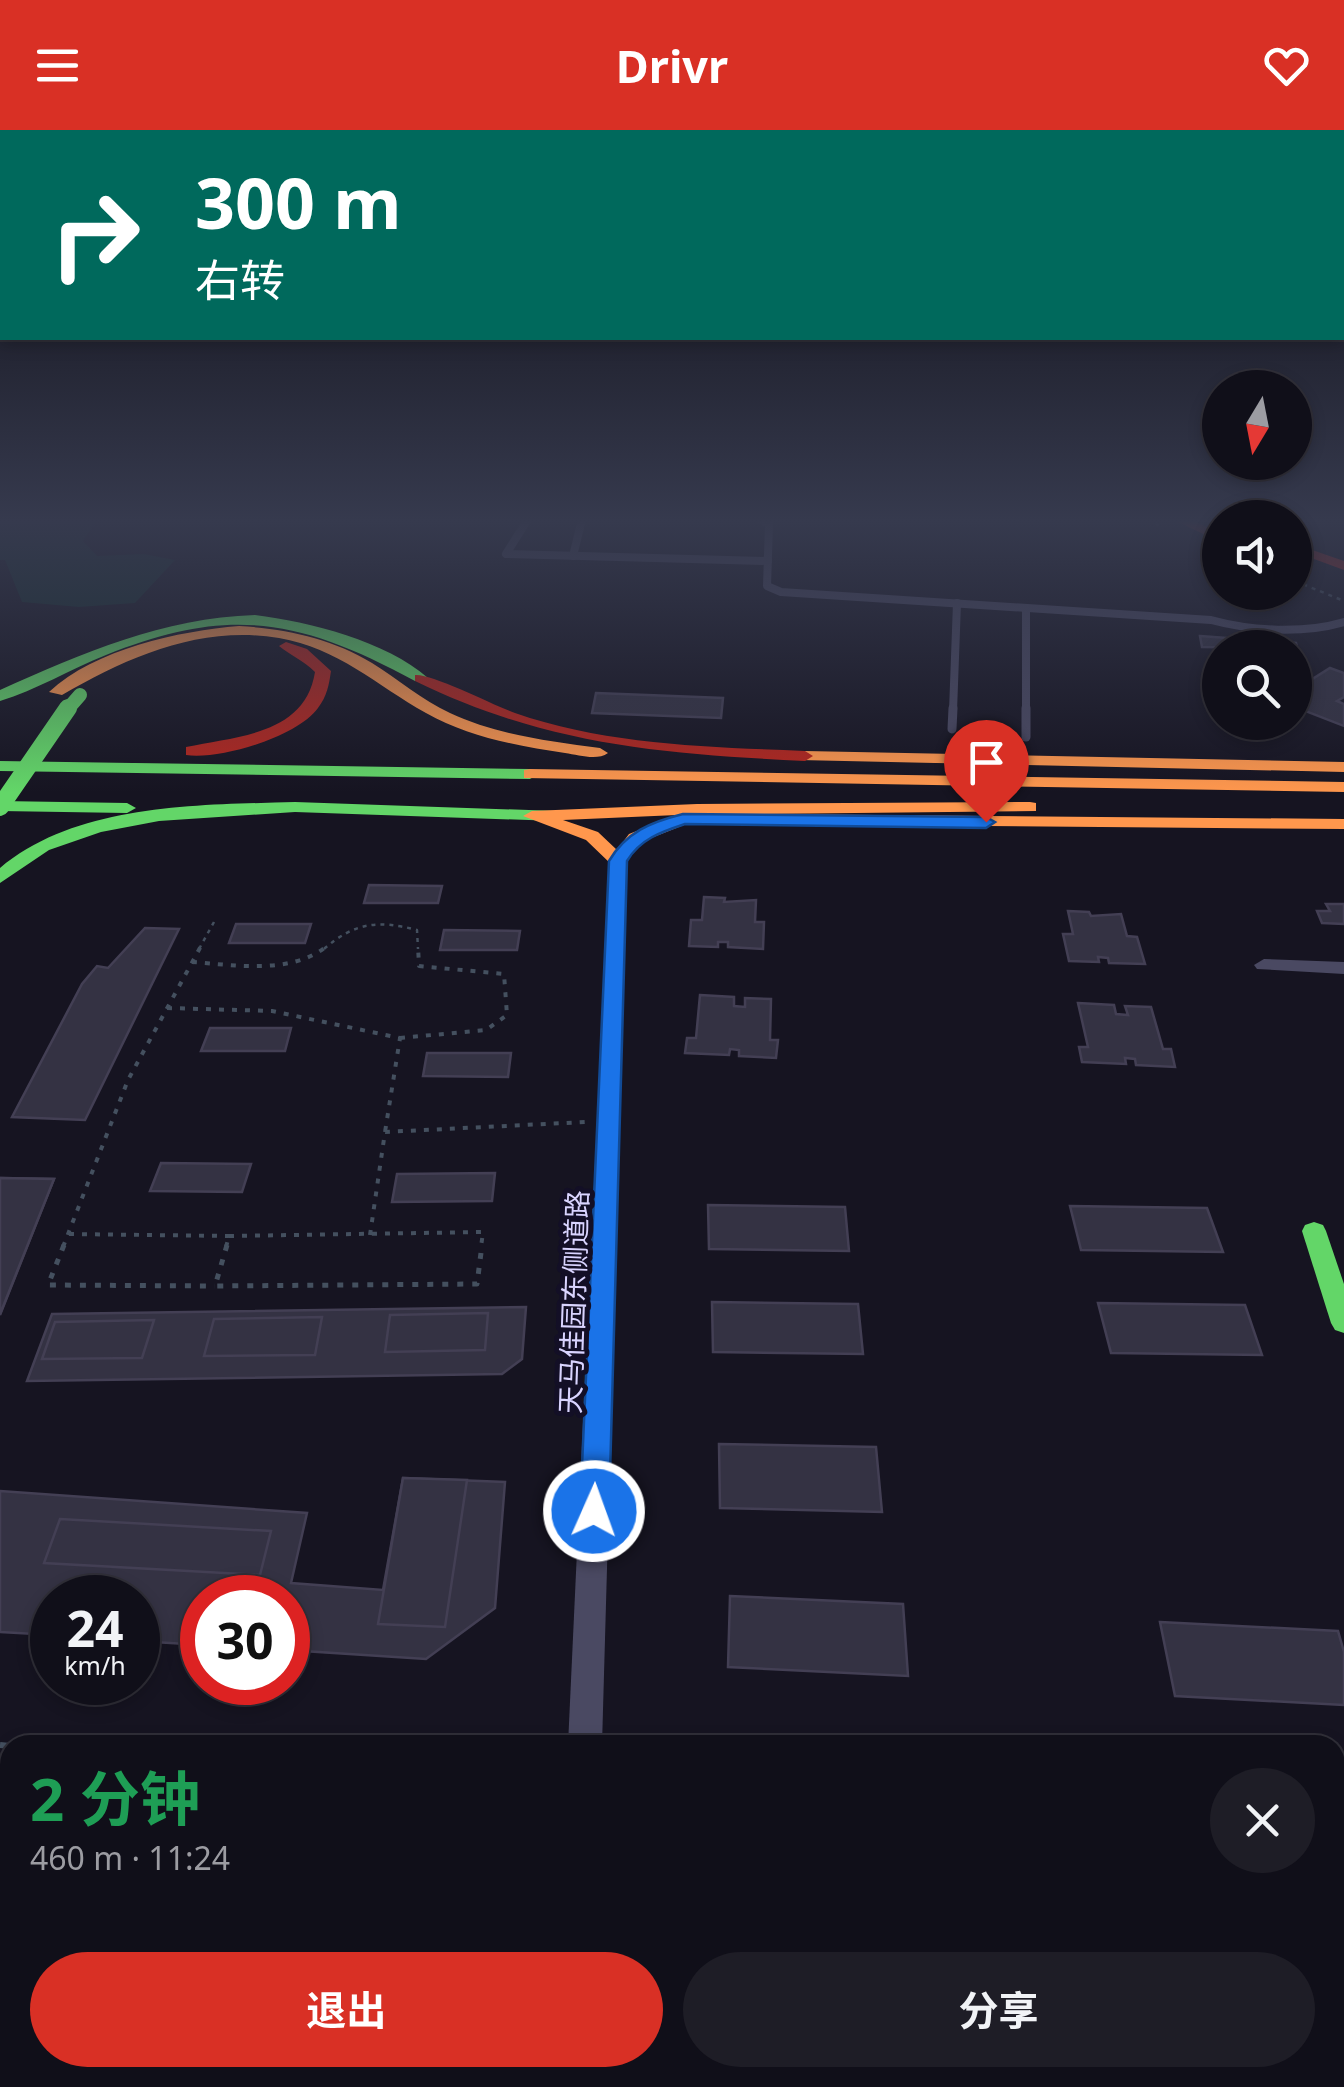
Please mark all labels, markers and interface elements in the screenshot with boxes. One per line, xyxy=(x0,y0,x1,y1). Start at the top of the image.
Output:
text: Drivr xyxy=(616,35,728,96)
icon: menu xyxy=(30,38,85,93)
icon: heart xyxy=(1259,38,1314,93)
text: 300 m xyxy=(195,154,402,250)
icon: right xyxy=(30,170,160,300)
text: 右转 xyxy=(195,249,285,310)
north arrow xyxy=(1202,370,1312,480)
map controls xyxy=(1202,370,1312,740)
button: sound xyxy=(1202,500,1312,610)
button: search xyxy=(1202,630,1312,740)
pin xyxy=(944,720,1029,823)
icon: arrive xyxy=(959,735,1014,790)
street label: 天马佳园东侧道路 xyxy=(550,1189,596,1415)
position arrow xyxy=(542,1459,646,1563)
speed limit sign: 30 xyxy=(180,1575,310,1705)
text: 24 xyxy=(66,1594,124,1662)
text: km/h xyxy=(64,1648,126,1682)
text: 2 分钟 xyxy=(30,1757,200,1839)
button: close xyxy=(1210,1768,1315,1873)
text: 460 m · 11:24 xyxy=(30,1836,230,1879)
button: 退出 xyxy=(30,1952,663,2067)
button: 分享 xyxy=(683,1952,1315,2067)

